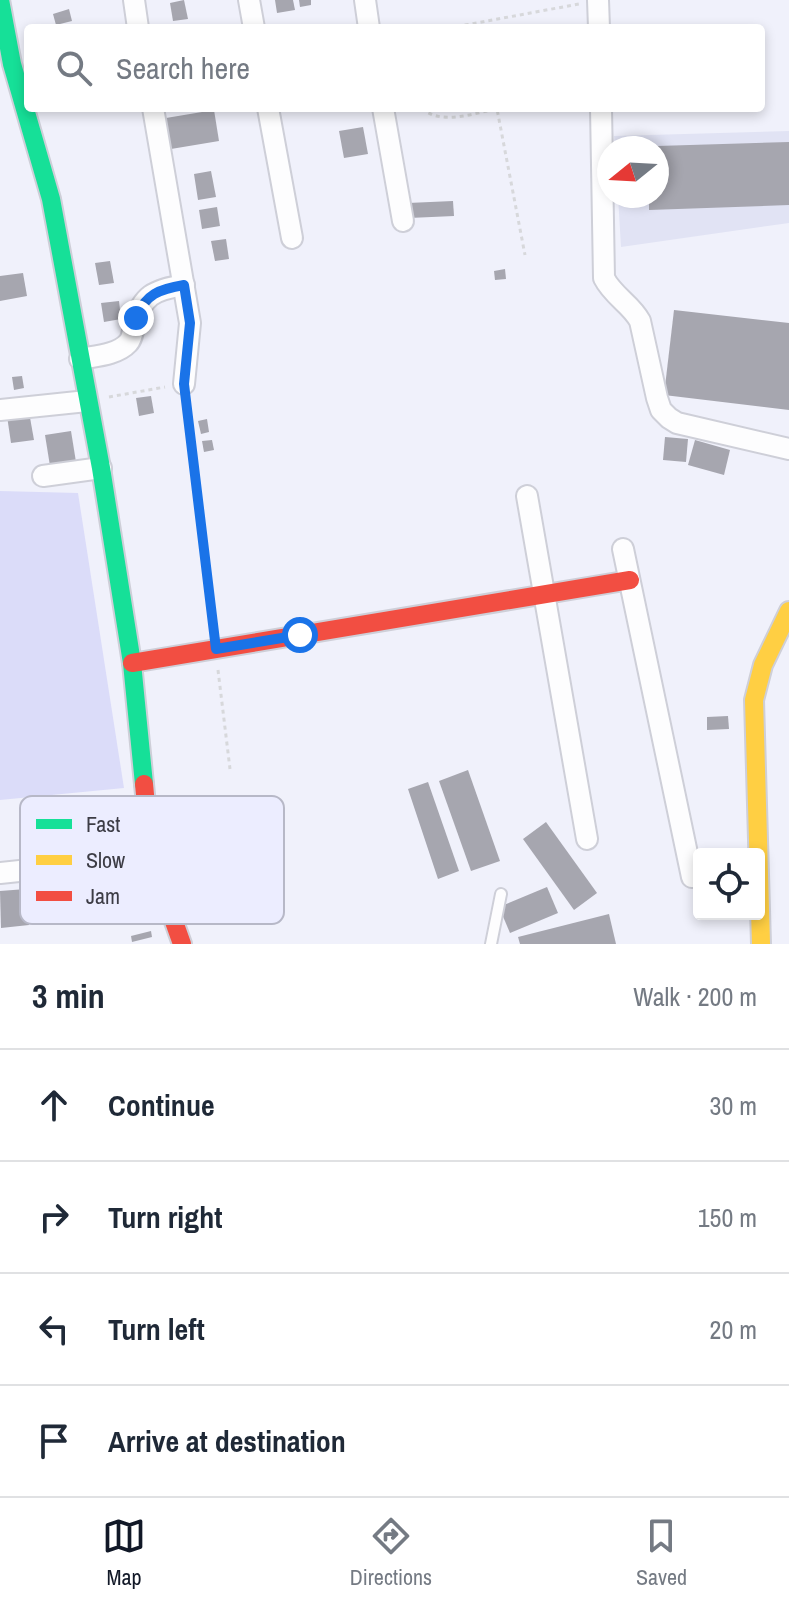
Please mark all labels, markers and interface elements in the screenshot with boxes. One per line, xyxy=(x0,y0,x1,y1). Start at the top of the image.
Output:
search box xyxy=(24,24,765,112)
icon: search xyxy=(52,46,96,90)
text: Search here xyxy=(116,48,250,88)
north arrow xyxy=(597,136,669,208)
route end xyxy=(118,300,154,336)
route start xyxy=(282,617,318,653)
legend xyxy=(20,796,284,924)
text: Fast xyxy=(86,809,120,839)
text: Slow xyxy=(86,845,125,875)
map controls xyxy=(693,848,765,920)
button: locate xyxy=(693,848,765,920)
text: Jam xyxy=(86,881,120,911)
text: 3 min xyxy=(32,973,105,1019)
text: Walk · 200 m xyxy=(633,979,757,1014)
icon: ahead xyxy=(32,1083,76,1127)
text: Continue xyxy=(108,1085,215,1125)
text: 30 m xyxy=(710,1088,757,1123)
icon: right xyxy=(32,1195,76,1239)
text: Turn right xyxy=(108,1197,222,1237)
text: 150 m xyxy=(698,1200,757,1235)
icon: left xyxy=(32,1307,76,1351)
text: Turn left xyxy=(108,1309,205,1349)
text: 20 m xyxy=(710,1312,757,1347)
icon: arrive xyxy=(32,1419,76,1463)
text: Arrive at destination xyxy=(108,1421,346,1461)
tab: Map xyxy=(102,1514,146,1592)
tab: Directions xyxy=(350,1514,432,1592)
tab: Saved xyxy=(636,1514,687,1592)

